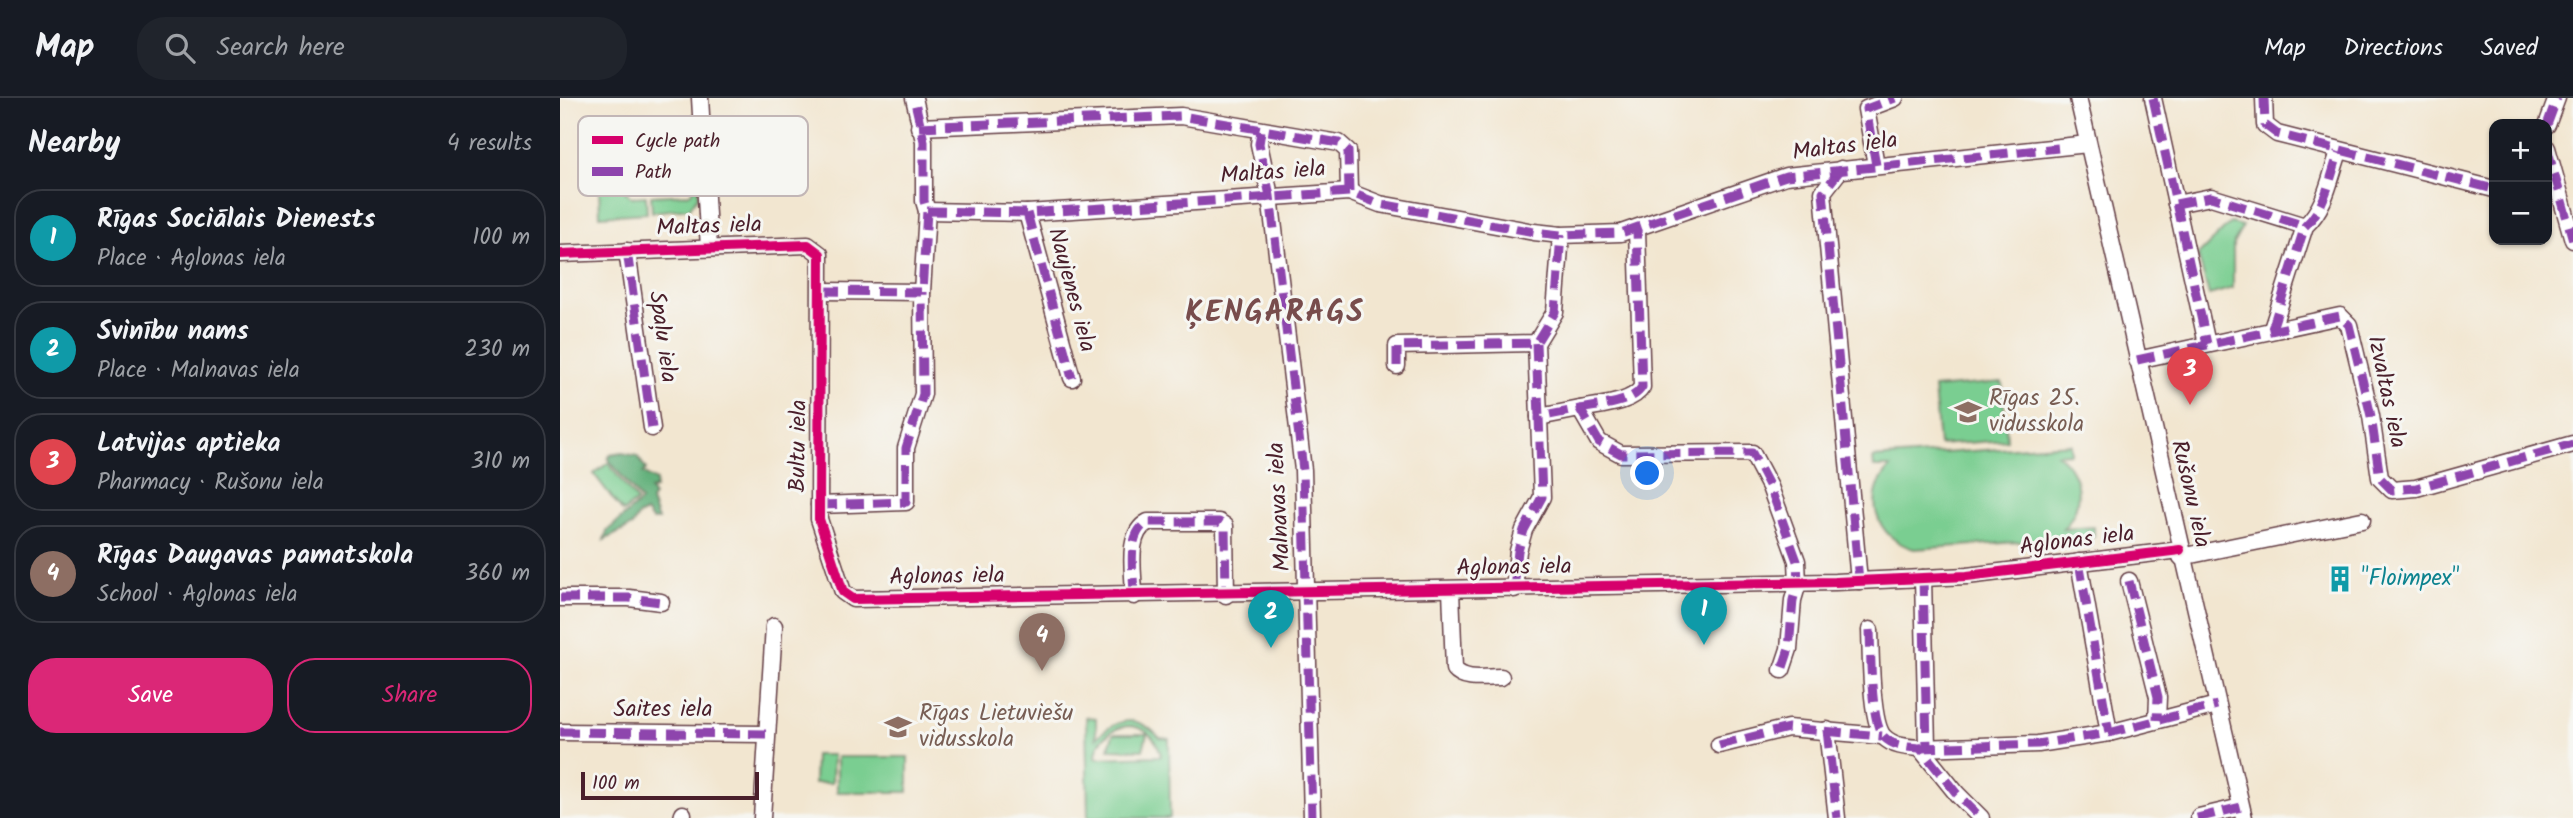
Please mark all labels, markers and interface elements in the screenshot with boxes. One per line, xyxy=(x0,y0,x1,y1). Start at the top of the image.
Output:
search box xyxy=(137,17,627,80)
text: Map xyxy=(35,22,95,75)
text: Search here xyxy=(217,27,345,69)
icon: search xyxy=(161,29,199,67)
text: Map xyxy=(2264,29,2306,68)
text: Directions xyxy=(2344,29,2443,68)
text: Saved xyxy=(2481,29,2538,68)
legend xyxy=(578,116,808,196)
map controls xyxy=(2489,119,2552,245)
button: + xyxy=(2489,119,2552,182)
text: Nearby xyxy=(28,120,120,168)
street label: Maltas iela xyxy=(1790,123,1900,171)
text: 4 results xyxy=(447,126,532,162)
text: Cycle path xyxy=(635,127,720,157)
street label: Maltas iela xyxy=(1219,151,1327,195)
text: Path xyxy=(635,158,672,188)
button: − xyxy=(2489,182,2552,245)
text: Rīgas Sociālais Dienests xyxy=(97,199,375,241)
street label: Maltas iela xyxy=(656,207,762,247)
text: 1 xyxy=(50,220,56,256)
text: 100 m xyxy=(472,220,530,256)
street label: Naujenes iela xyxy=(1037,224,1105,356)
text: Place · Aglonas iela xyxy=(97,241,286,277)
street label: Spaļu iela xyxy=(638,289,686,385)
district label: ĶENGARAGS xyxy=(1185,289,1365,337)
text: Svinību nams xyxy=(97,311,249,353)
text: 2 xyxy=(46,332,60,368)
text: 230 m xyxy=(464,332,530,368)
street label: Izvaltas iela xyxy=(2357,332,2415,452)
pin: 3 xyxy=(2167,347,2213,405)
text: Place · Malnavas iela xyxy=(97,353,300,389)
place label: Rīgas 25. vidusskola xyxy=(1989,381,2084,443)
school or university icon: Rīgas 25. vidusskola xyxy=(1953,397,1983,427)
street label: Bultu iela xyxy=(780,399,818,493)
text: Latvijas aptieka xyxy=(97,423,281,465)
street label: Rušonu iela xyxy=(2160,437,2220,551)
street label: Malnavas iela xyxy=(1259,441,1301,573)
text: 3 xyxy=(47,444,59,480)
text: 310 m xyxy=(471,444,530,480)
your location xyxy=(1630,456,1664,490)
text: Pharmacy · Rušonu iela xyxy=(97,465,324,501)
street label: Aglonas iela xyxy=(2018,516,2136,566)
text: Rīgas Daugavas pamatskola xyxy=(97,535,413,577)
street label: Aglonas iela xyxy=(1456,549,1572,587)
text: 4 xyxy=(47,556,59,592)
text: 360 m xyxy=(465,556,530,592)
street label: Aglonas iela xyxy=(889,558,1005,596)
place label: "Floimpex" xyxy=(2361,561,2460,597)
building icon: "Floimpex" xyxy=(2325,564,2355,594)
text: School · Aglonas iela xyxy=(97,577,297,613)
pin: 1 xyxy=(1681,587,1727,645)
pin: 2 xyxy=(1248,590,1294,648)
pin: 4 xyxy=(1019,613,1065,671)
button: Save xyxy=(28,658,273,733)
button: Share xyxy=(287,658,532,733)
street label: Saites iela xyxy=(614,692,713,728)
place label: Rīgas Lietuviešu vidusskola xyxy=(919,696,1073,758)
school or university icon: Rīgas Lietuviešu vidusskola xyxy=(883,712,913,742)
scale bar xyxy=(581,769,760,801)
text: 100 m xyxy=(592,769,640,799)

